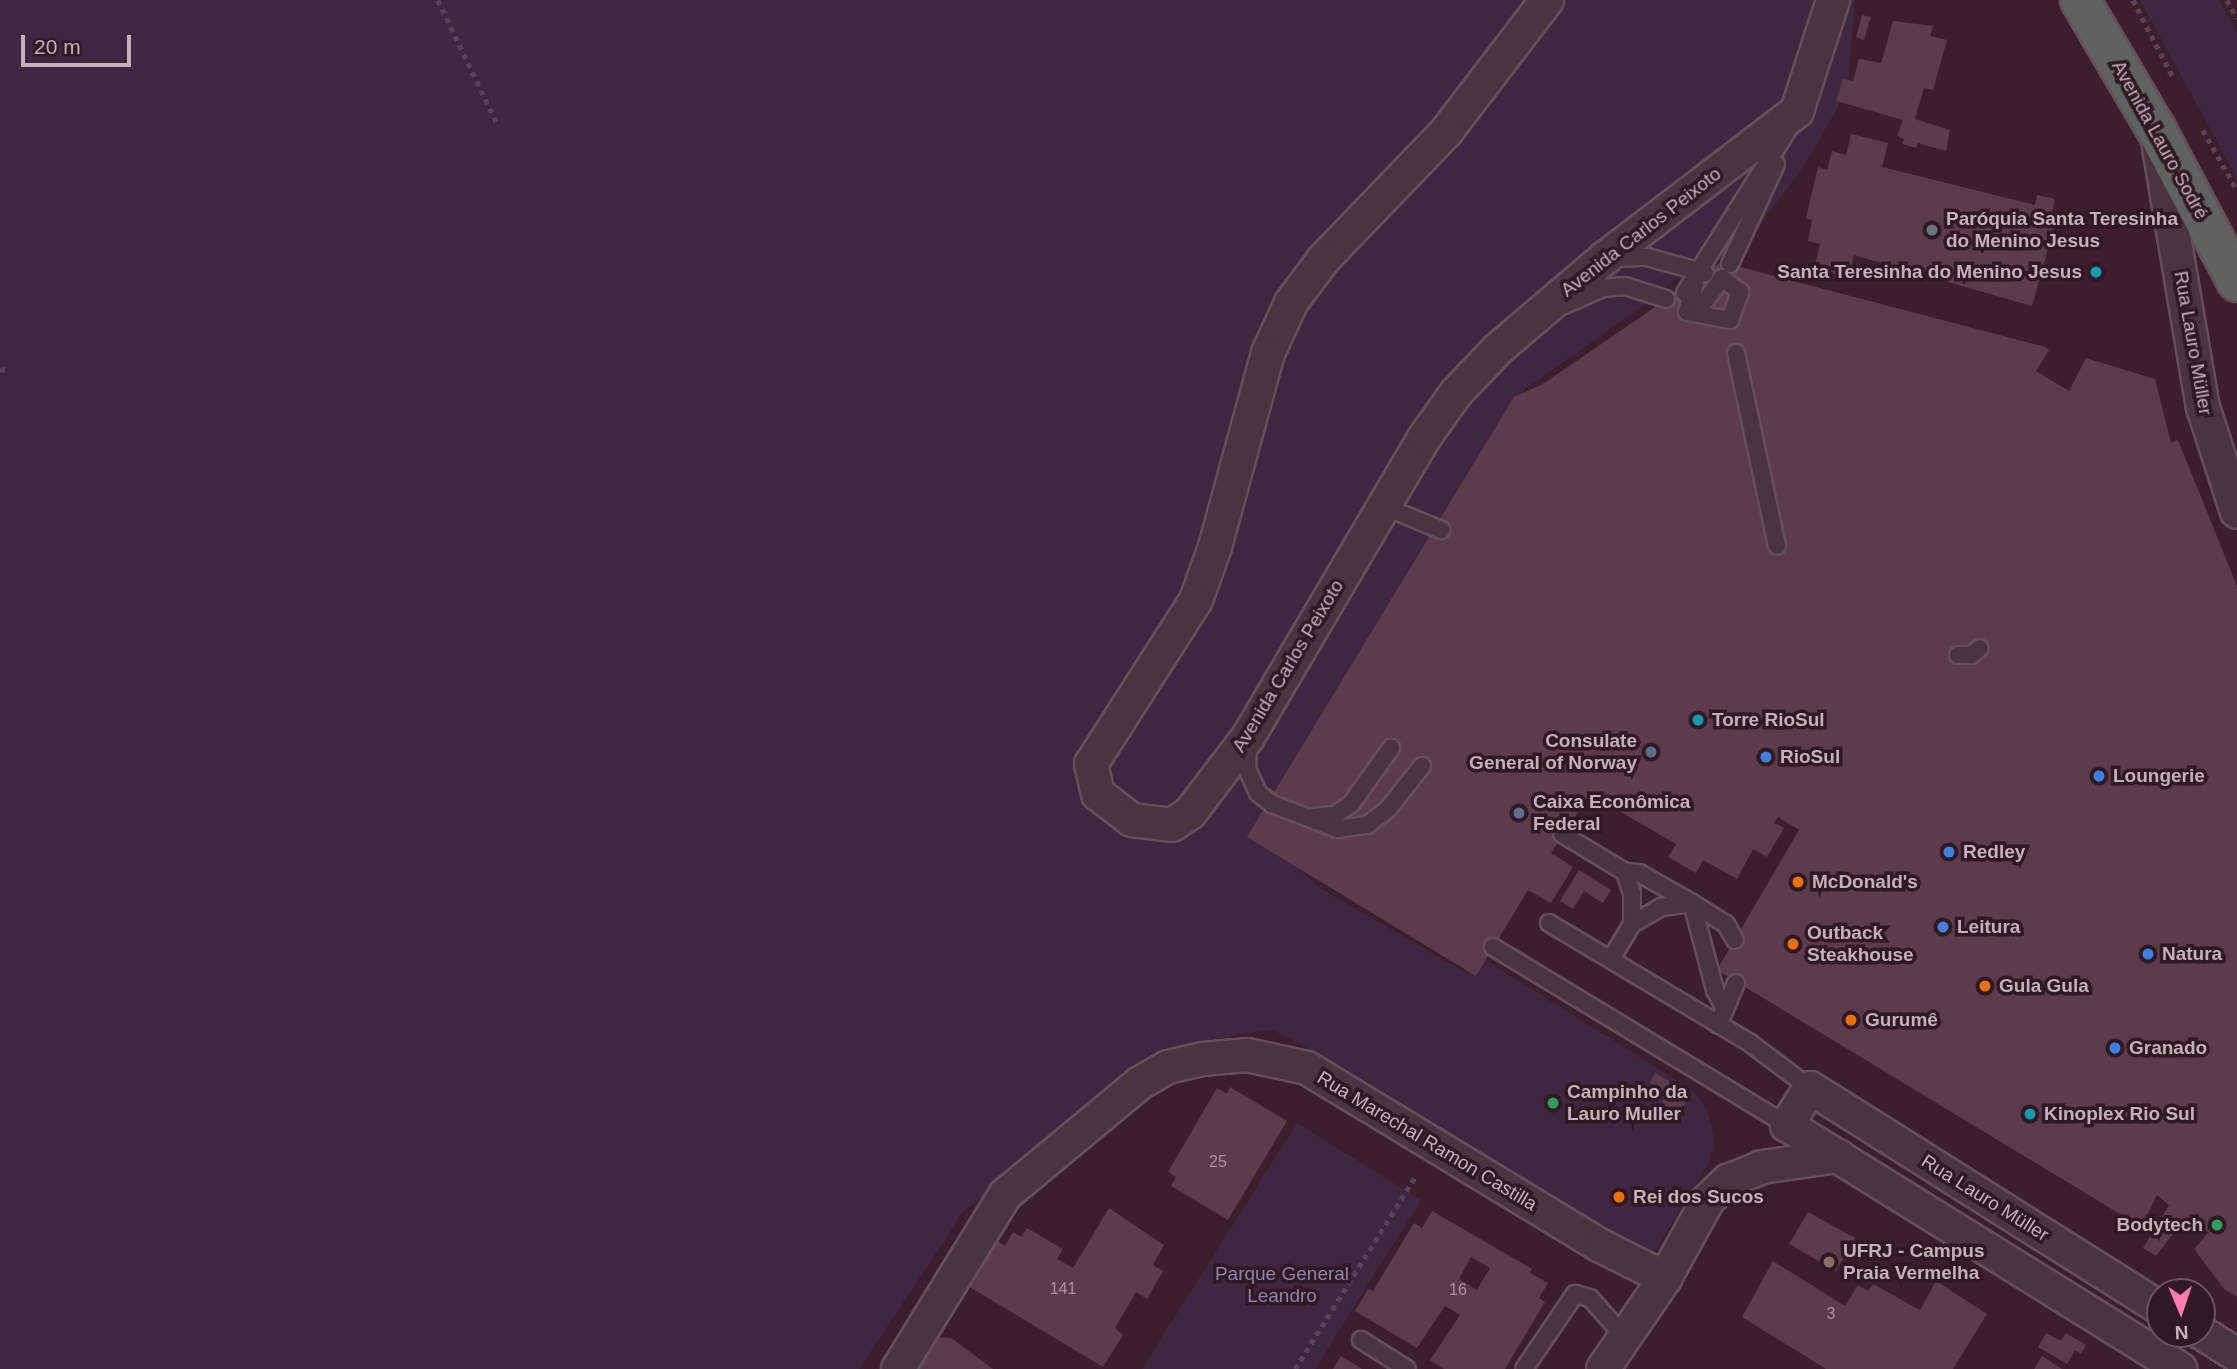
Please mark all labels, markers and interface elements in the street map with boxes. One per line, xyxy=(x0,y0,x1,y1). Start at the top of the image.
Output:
scale bar xyxy=(24,21,135,65)
text: 20 m xyxy=(34,35,81,58)
street label: Avenida Lauro Sodré xyxy=(2107,57,2213,223)
street label: Avenida Carlos Peixoto xyxy=(1556,162,1726,302)
place label: Paróquia Santa Teresinha do Menino Jesus xyxy=(1946,208,2178,252)
marker: Paróquia Santa Teresinha do Menino Jesus xyxy=(1924,222,1940,238)
place label: Santa Teresinha do Menino Jesus xyxy=(1777,261,2082,283)
marker: Santa Teresinha do Menino Jesus xyxy=(2088,264,2104,280)
street label: Rua Lauro Müller xyxy=(2169,269,2217,417)
street label: Avenida Carlos Peixoto xyxy=(1227,576,1349,756)
place label: Torre RioSul xyxy=(1712,709,1825,731)
marker: Torre RioSul xyxy=(1690,712,1706,728)
place label: Consulate General of Norway xyxy=(1469,730,1637,774)
marker: Consulate General of Norway xyxy=(1643,744,1659,760)
place label: RioSul xyxy=(1780,746,1840,768)
marker: RioSul xyxy=(1758,749,1774,765)
place label: Loungerie xyxy=(2113,765,2205,787)
marker: Loungerie xyxy=(2091,768,2107,784)
place label: Caixa Econômica Federal xyxy=(1533,791,1690,835)
marker: Caixa Econômica Federal xyxy=(1511,805,1527,821)
place label: Redley xyxy=(1963,841,2025,863)
marker: Redley xyxy=(1941,844,1957,860)
place label: McDonald's xyxy=(1812,871,1918,893)
marker: McDonald's xyxy=(1790,874,1806,890)
place label: Leitura xyxy=(1957,916,2020,938)
marker: Leitura xyxy=(1935,919,1951,935)
place label: Outback Steakhouse xyxy=(1807,922,1914,966)
marker: Outback Steakhouse xyxy=(1785,936,1801,952)
place label: Natura xyxy=(2162,943,2222,965)
marker: Natura xyxy=(2140,946,2156,962)
place label: Gula Gula xyxy=(1999,975,2089,997)
marker: Gula Gula xyxy=(1977,978,1993,994)
place label: Gurumê xyxy=(1865,1009,1938,1031)
marker: Gurumê xyxy=(1843,1012,1859,1028)
place label: Granado xyxy=(2129,1037,2207,1059)
marker: Granado xyxy=(2107,1040,2123,1056)
street label: Rua Marechal Ramon Castilla xyxy=(1313,1066,1541,1216)
place label: Campinho da Lauro Muller xyxy=(1567,1081,1687,1125)
marker: Campinho da Lauro Muller xyxy=(1545,1095,1561,1111)
place label: Kinoplex Rio Sul xyxy=(2044,1103,2195,1125)
marker: Kinoplex Rio Sul xyxy=(2022,1106,2038,1122)
street label: Rua Lauro Müller xyxy=(1917,1150,2053,1246)
house number: 25 xyxy=(1209,1152,1227,1172)
place label: Rei dos Sucos xyxy=(1633,1186,1764,1208)
marker: Rei dos Sucos xyxy=(1611,1189,1627,1205)
place label: Bodytech xyxy=(2116,1214,2203,1236)
marker: Bodytech xyxy=(2209,1217,2225,1233)
place label: UFRJ - Campus Praia Vermelha xyxy=(1843,1240,1984,1284)
marker: UFRJ - Campus Praia Vermelha xyxy=(1821,1254,1837,1270)
park label: Parque General Leandro xyxy=(1215,1263,1349,1307)
north arrow xyxy=(2146,1278,2216,1348)
house number: 141 xyxy=(1050,1279,1076,1299)
house number: 16 xyxy=(1449,1280,1467,1300)
house number: 3 xyxy=(1827,1304,1835,1324)
text: N xyxy=(2174,1322,2189,1343)

